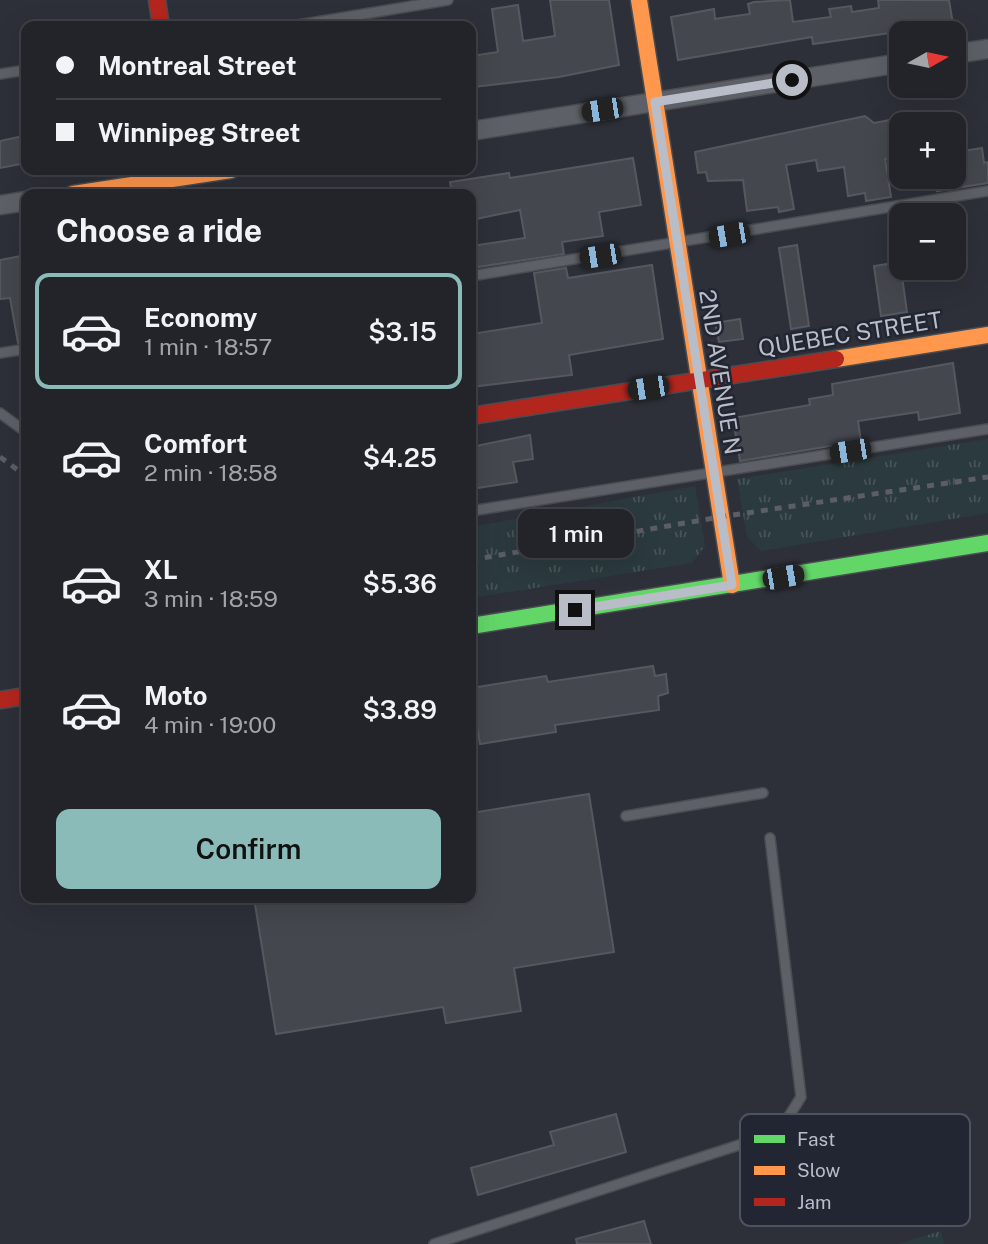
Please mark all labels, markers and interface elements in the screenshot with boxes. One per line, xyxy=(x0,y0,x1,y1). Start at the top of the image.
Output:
north arrow xyxy=(889,21,966,98)
map controls xyxy=(889,21,966,280)
text: Montreal Street xyxy=(98,50,296,81)
route start xyxy=(776,64,808,96)
car xyxy=(580,96,625,124)
button: + xyxy=(889,112,966,189)
text: Winnipeg Street xyxy=(98,117,300,148)
button: − xyxy=(889,203,966,280)
text: Choose a ride xyxy=(56,212,262,249)
car xyxy=(707,221,752,249)
car xyxy=(578,242,623,270)
street label: 2ND AVENUE N xyxy=(694,287,747,456)
icon: car xyxy=(60,300,123,363)
text: Economy xyxy=(144,302,257,333)
street label: QUEBEC STREET xyxy=(756,306,944,361)
text: $3.15 xyxy=(368,316,437,347)
text: 1 min · 18:57 xyxy=(144,333,272,360)
car xyxy=(626,374,671,402)
icon: car xyxy=(60,426,123,489)
text: Comfort xyxy=(144,428,247,459)
car xyxy=(828,437,873,465)
text: $4.25 xyxy=(363,442,437,473)
text: 2 min · 18:58 xyxy=(144,459,278,486)
callout: 1 min xyxy=(517,508,633,558)
text: 1 min xyxy=(549,520,603,547)
icon: car xyxy=(60,552,123,615)
text: XL xyxy=(144,554,178,585)
car xyxy=(761,563,806,591)
text: $5.36 xyxy=(362,568,437,599)
text: 3 min · 18:59 xyxy=(144,585,278,612)
route end xyxy=(559,594,591,626)
icon: car xyxy=(60,678,123,741)
text: Moto xyxy=(144,680,207,711)
text: $3.89 xyxy=(362,694,437,725)
text: 4 min · 19:00 xyxy=(144,711,276,738)
button: Confirm xyxy=(56,809,441,889)
legend xyxy=(740,1114,970,1226)
text: Fast xyxy=(797,1128,835,1150)
text: Slow xyxy=(797,1159,841,1181)
text: Jam xyxy=(797,1191,831,1213)

